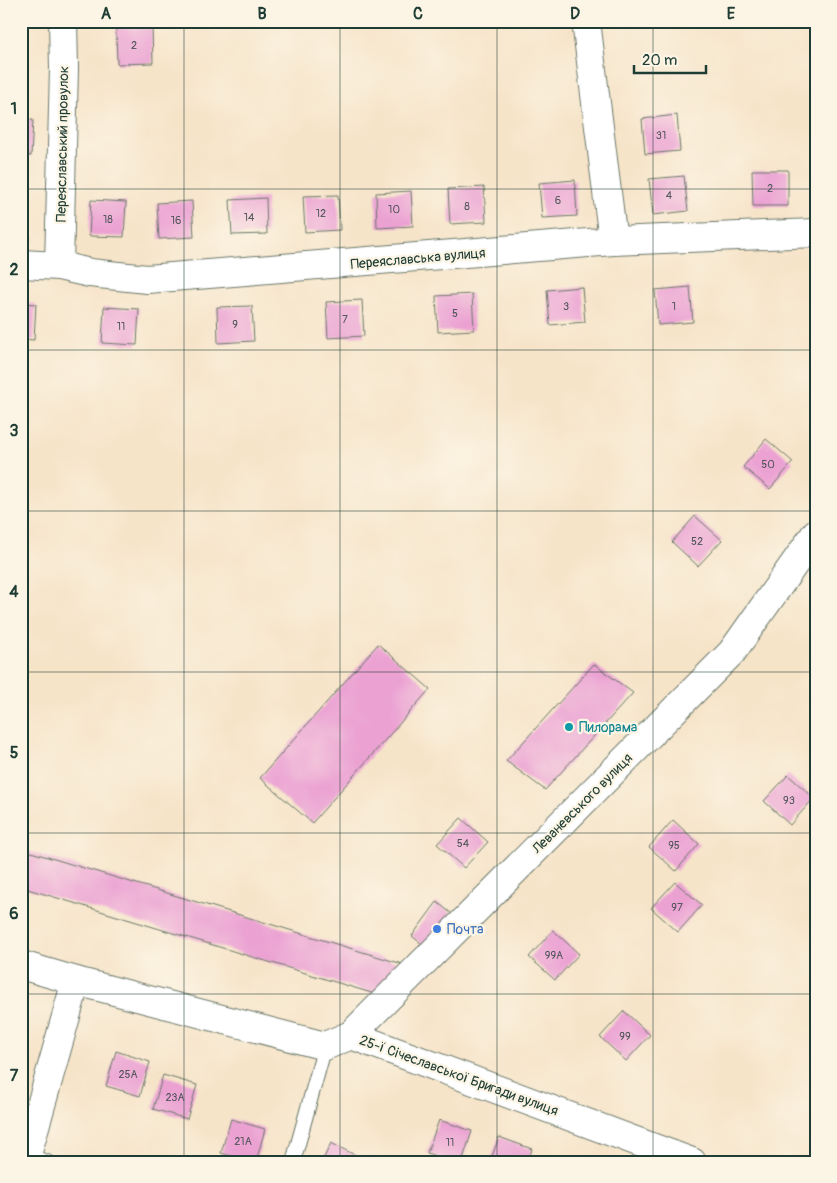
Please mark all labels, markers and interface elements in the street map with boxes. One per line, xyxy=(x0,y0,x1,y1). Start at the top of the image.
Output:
text: A xyxy=(101,4,112,24)
text: B xyxy=(257,4,267,24)
text: C xyxy=(413,4,423,24)
text: D xyxy=(570,4,580,24)
text: E xyxy=(727,4,736,24)
house number: 2 xyxy=(131,39,137,52)
scale bar xyxy=(634,42,707,74)
text: 20 m xyxy=(642,51,677,70)
street label: Переяславський провулок xyxy=(53,66,72,222)
text: 1 xyxy=(11,99,17,119)
house number: 31 xyxy=(656,129,666,142)
house number: 2 xyxy=(767,182,773,195)
house number: 4 xyxy=(666,189,673,202)
house number: 6 xyxy=(555,194,561,207)
house number: 8 xyxy=(464,200,470,213)
house number: 10 xyxy=(388,203,400,216)
house number: 12 xyxy=(316,207,326,220)
house number: 14 xyxy=(244,211,255,224)
house number: 18 xyxy=(103,213,113,226)
house number: 16 xyxy=(171,214,181,227)
street label: Переяславська вулиця xyxy=(350,244,486,273)
text: 2 xyxy=(10,260,19,280)
house number: 3 xyxy=(563,300,569,313)
house number: 1 xyxy=(672,300,676,313)
house number: 5 xyxy=(452,307,458,320)
house number: 7 xyxy=(342,313,348,326)
house number: 9 xyxy=(232,318,238,331)
house number: 11 xyxy=(117,320,125,333)
text: 3 xyxy=(10,421,19,441)
house number: 50 xyxy=(761,458,775,471)
house number: 52 xyxy=(691,535,703,548)
text: 4 xyxy=(9,582,19,602)
place label: Пилорама xyxy=(579,719,637,736)
marker: Пилорама xyxy=(563,721,575,733)
text: 5 xyxy=(10,743,19,763)
street label: Леваневського вулиця xyxy=(528,750,636,858)
house number: 93 xyxy=(783,794,795,807)
house number: 54 xyxy=(457,837,470,850)
house number: 95 xyxy=(668,839,680,852)
house number: 97 xyxy=(671,901,683,914)
text: 6 xyxy=(9,904,19,924)
place label: Почта xyxy=(447,921,484,938)
marker: Почта xyxy=(431,923,443,935)
house number: 99А xyxy=(545,949,563,962)
house number: 99 xyxy=(619,1030,631,1043)
street label: 25-ї Січеславської Бригади вулиця xyxy=(357,1032,561,1119)
text: 7 xyxy=(10,1066,19,1086)
house number: 25А xyxy=(118,1068,138,1081)
house number: 23А xyxy=(165,1091,185,1104)
house number: 21А xyxy=(234,1135,252,1148)
house number: 11 xyxy=(446,1136,454,1149)

